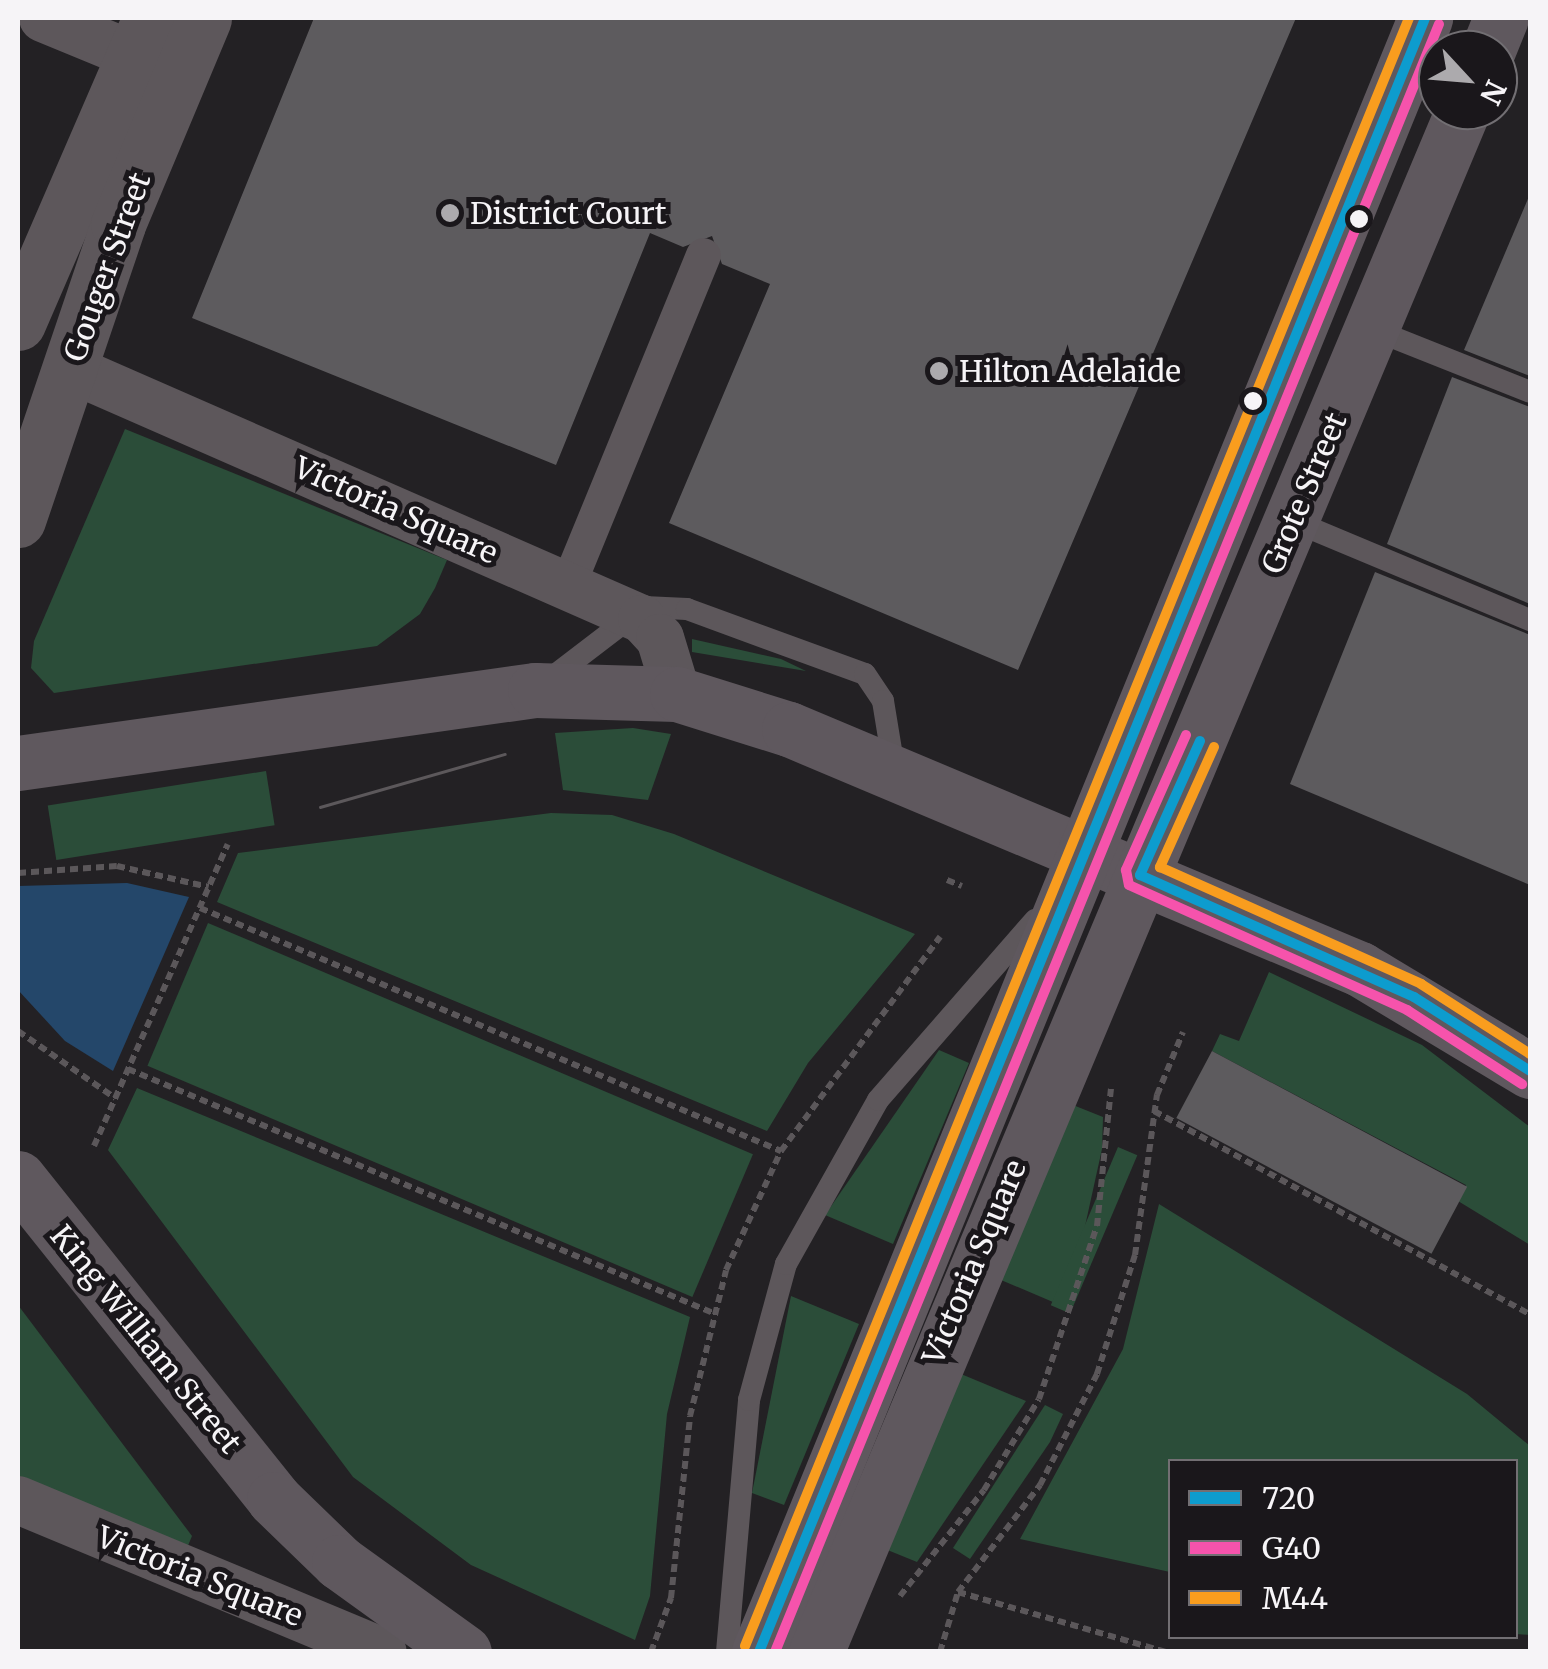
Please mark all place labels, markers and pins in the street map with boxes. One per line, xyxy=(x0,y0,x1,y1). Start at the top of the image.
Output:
place label: District Court xyxy=(470,195,667,231)
marker: District Court xyxy=(439,202,461,224)
unlabelled marker xyxy=(1349,209,1369,229)
place label: Hilton Adelaide xyxy=(959,353,1181,389)
marker: Hilton Adelaide xyxy=(928,360,950,382)
unlabelled marker xyxy=(1243,391,1263,411)

